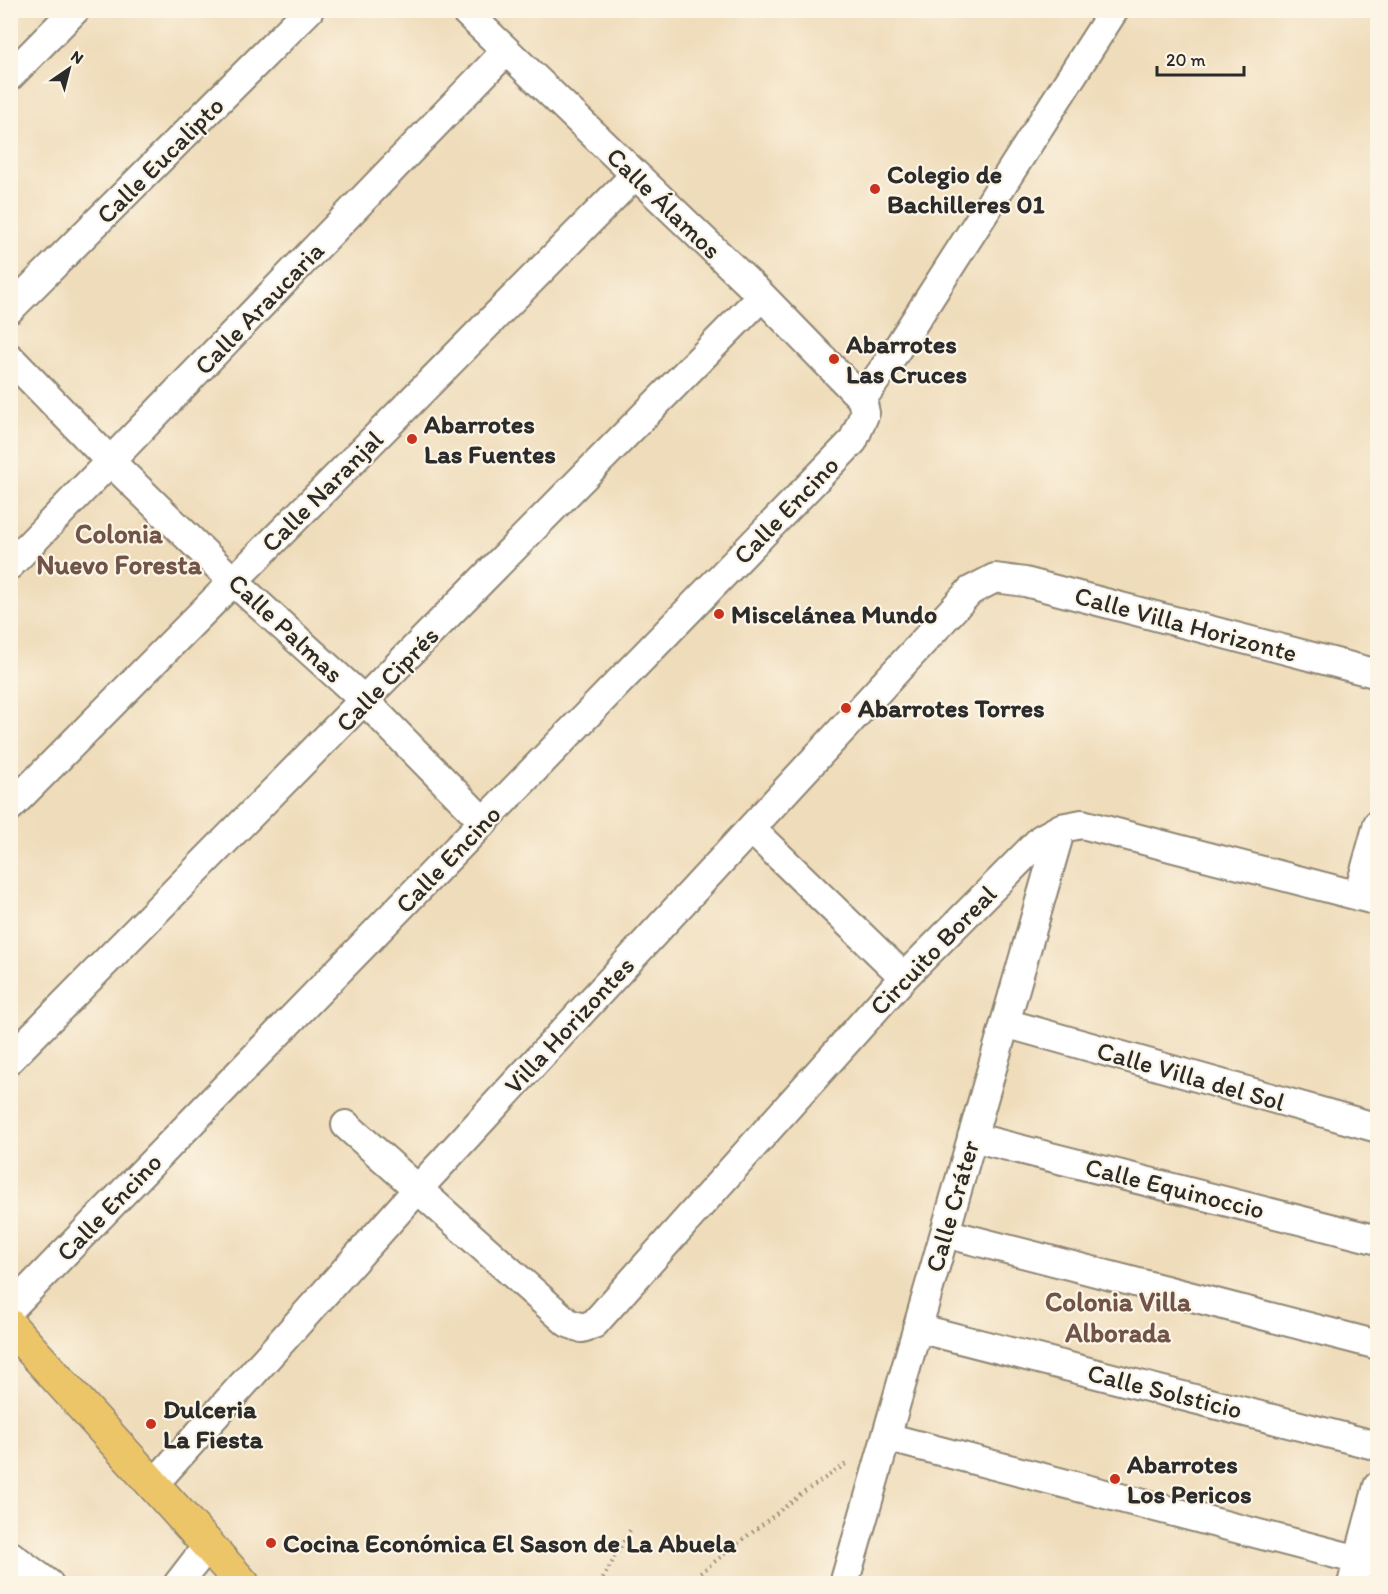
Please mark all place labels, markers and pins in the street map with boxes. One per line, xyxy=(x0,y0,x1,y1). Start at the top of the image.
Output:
place label: Colegio de Bachilleres 01 xyxy=(887,158,1045,220)
marker: Colegio de Bachilleres 01 xyxy=(868,182,882,196)
place label: Abarrotes Las Cruces xyxy=(845,328,967,390)
marker: Abarrotes Las Cruces xyxy=(827,352,841,366)
place label: Abarrotes Las Fuentes xyxy=(423,408,556,470)
marker: Abarrotes Las Fuentes xyxy=(405,432,419,446)
place label: Miscelánea Mundo xyxy=(731,598,937,630)
marker: Miscelánea Mundo xyxy=(712,607,726,621)
place label: Abarrotes Torres xyxy=(857,692,1045,724)
marker: Abarrotes Torres xyxy=(839,701,853,715)
place label: Dulceria La Fiesta xyxy=(163,1393,263,1455)
marker: Dulceria La Fiesta xyxy=(144,1417,158,1431)
place label: Abarrotes Los Pericos xyxy=(1126,1448,1252,1510)
marker: Abarrotes Los Pericos xyxy=(1108,1472,1122,1486)
place label: Cocina Económica El Sason de La Abuela xyxy=(283,1527,737,1559)
marker: Cocina Económica El Sason de La Abuela xyxy=(264,1536,278,1550)

